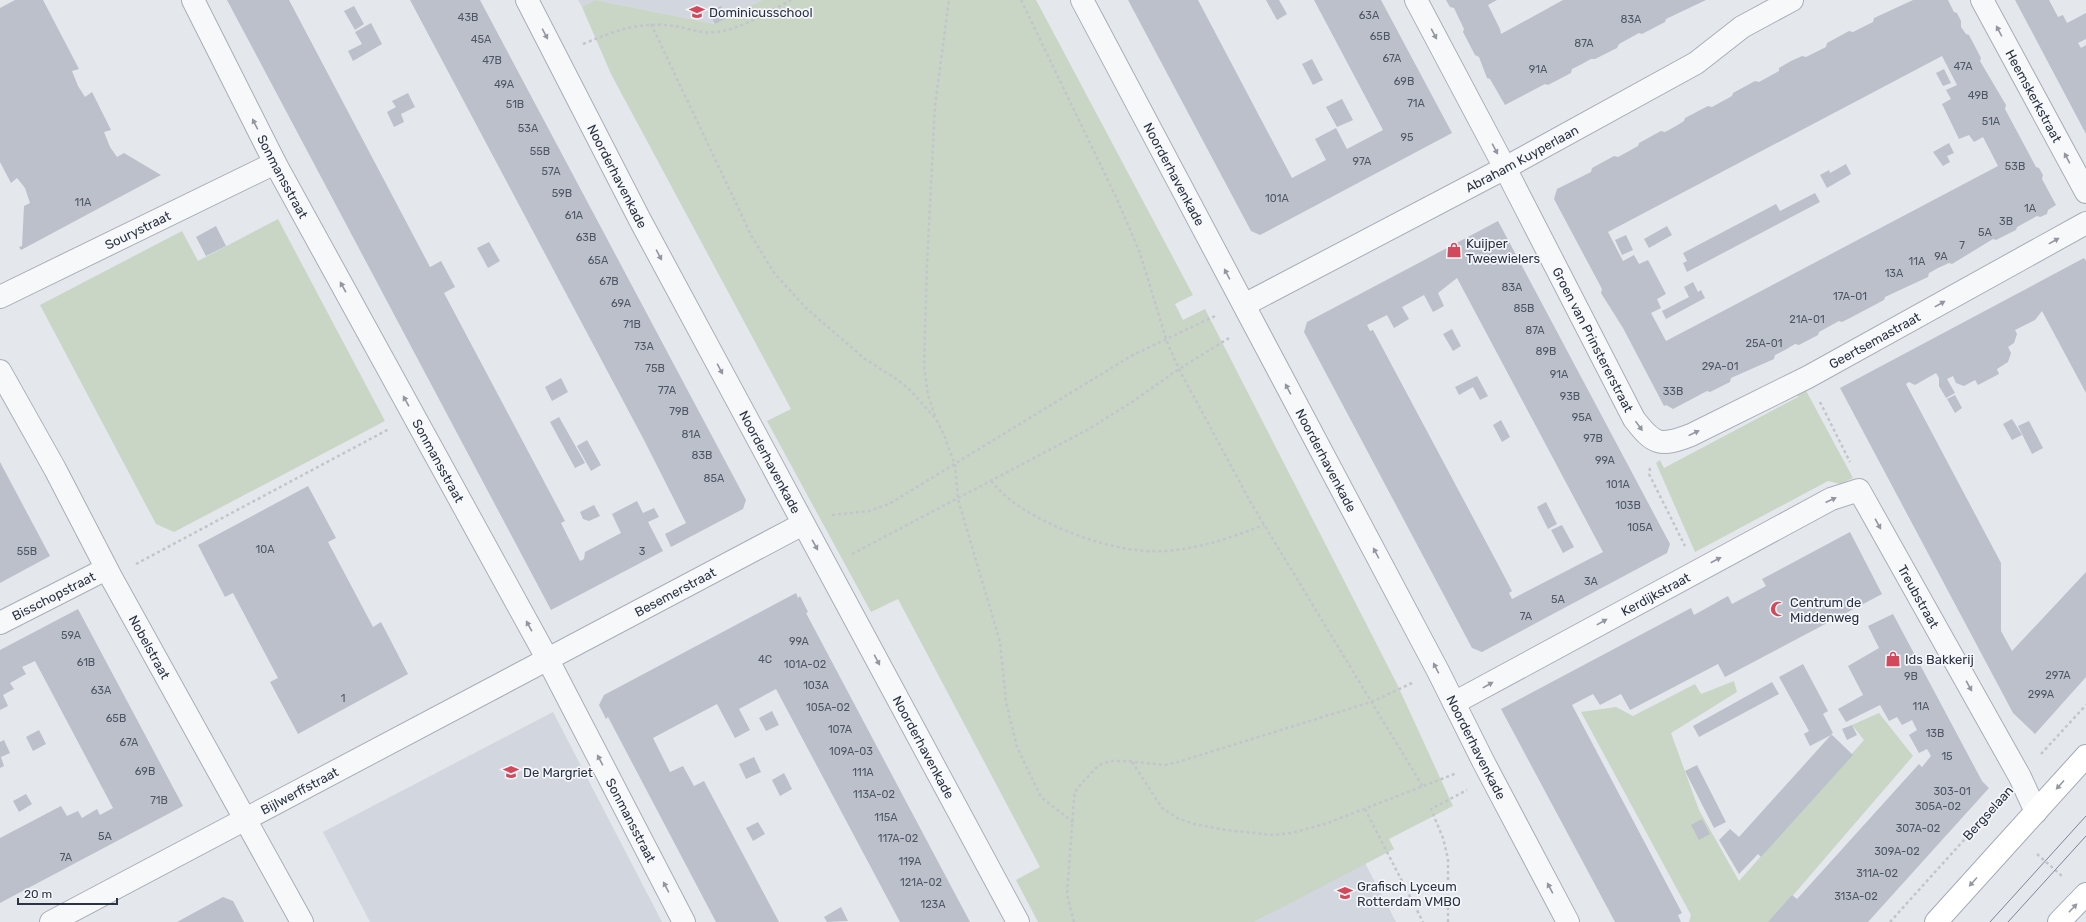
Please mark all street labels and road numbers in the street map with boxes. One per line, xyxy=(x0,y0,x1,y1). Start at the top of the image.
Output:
street label: Heemskerkstraat xyxy=(2003,47,2065,145)
street label: Noorderhavenkade xyxy=(1141,120,1208,228)
street label: Noorderhavenkade xyxy=(585,122,650,231)
street label: Abraham Kuyperlaan xyxy=(1463,122,1581,195)
street label: Sonmansstraat xyxy=(254,132,311,221)
street label: Sourystraat xyxy=(102,208,173,252)
street label: Groen van Prinstererstraat xyxy=(1550,265,1637,414)
street label: Geertsemastraat xyxy=(1826,309,1923,372)
street label: Noorderhavenkade xyxy=(1293,406,1360,514)
street label: Noorderhavenkade xyxy=(736,408,804,516)
street label: Sonmansstraat xyxy=(410,416,467,505)
street label: Treubstraat xyxy=(1895,562,1942,631)
street label: Besemerstraat xyxy=(632,564,718,619)
street label: Bisschopstraat xyxy=(9,568,98,623)
street label: Kerdijkstraat xyxy=(1618,569,1693,619)
street label: Nobelstraat xyxy=(126,612,173,682)
street label: Noorderhavenkade xyxy=(890,693,958,801)
street label: Noorderhavenkade xyxy=(1444,693,1509,802)
street label: Bijlwerffstraat xyxy=(258,764,341,817)
street label: Sonmansstraat xyxy=(603,776,659,865)
street label: Bergselaan xyxy=(1960,783,2017,844)

